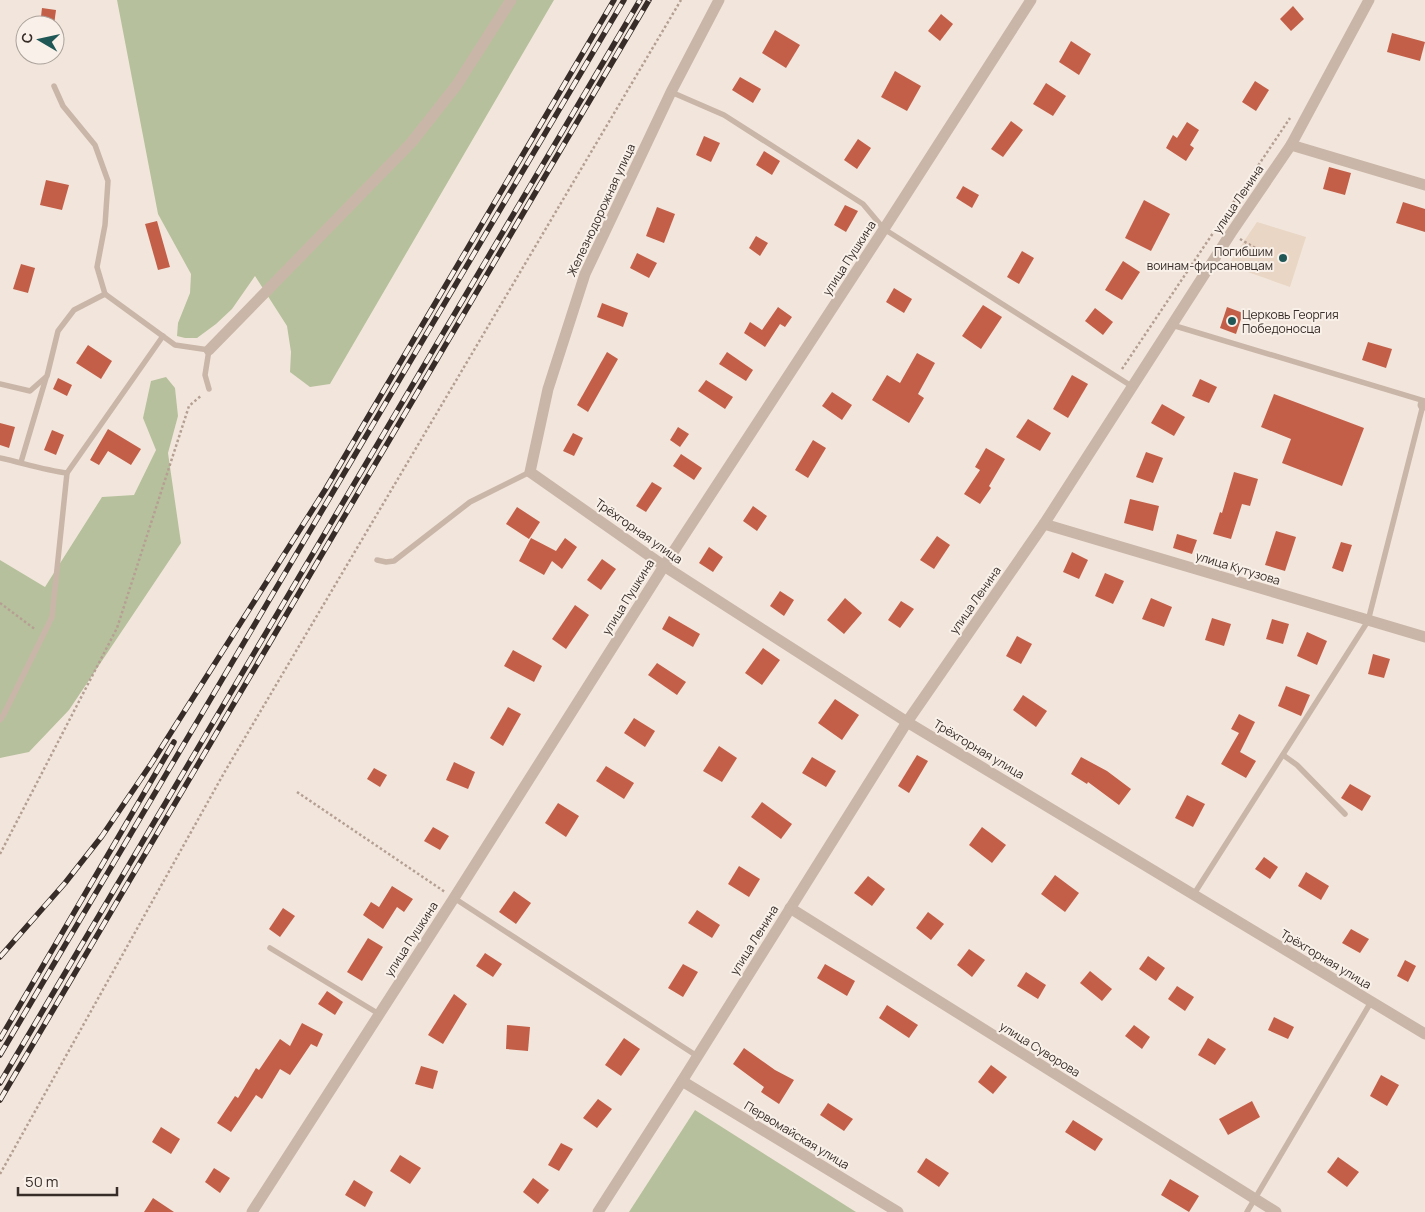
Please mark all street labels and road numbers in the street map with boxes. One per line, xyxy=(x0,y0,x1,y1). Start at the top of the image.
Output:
street label: Железнодорожная улица xyxy=(563,141,639,279)
street label: улица Ленина xyxy=(1209,161,1267,237)
street label: улица Пушкина xyxy=(818,217,880,299)
street label: Трёхгорная улица xyxy=(592,494,686,568)
street label: улица Кутузова xyxy=(1194,547,1282,589)
street label: улица Пушкина xyxy=(598,556,658,638)
street label: улица Ленина xyxy=(945,563,1005,637)
street label: Трёхгорная улица xyxy=(930,715,1028,783)
street label: улица Пушкина xyxy=(380,898,442,980)
street label: улица Ленина xyxy=(726,902,782,978)
street label: Трёхгорная улица xyxy=(1277,925,1375,993)
street label: улица Суворова xyxy=(996,1017,1084,1081)
street label: Первомайская улица xyxy=(741,1097,853,1173)

